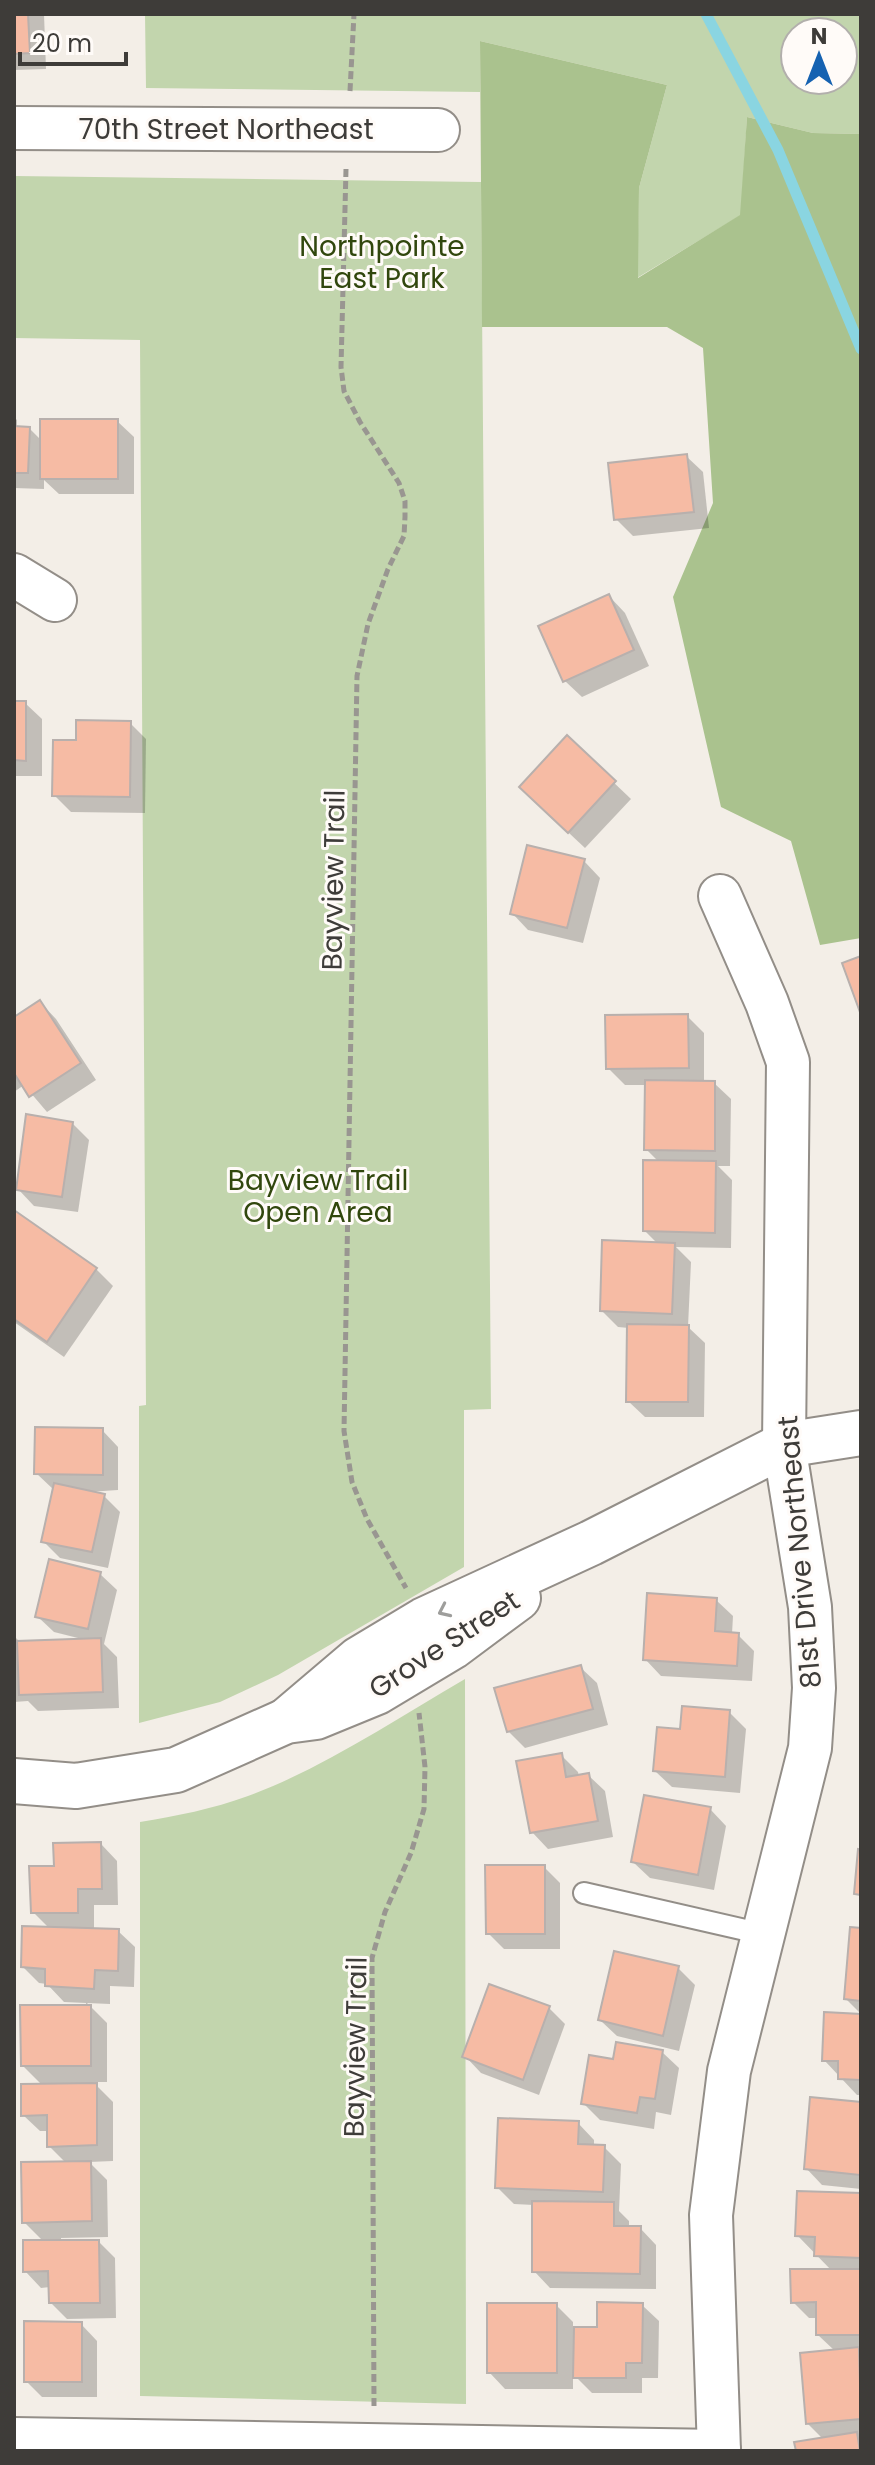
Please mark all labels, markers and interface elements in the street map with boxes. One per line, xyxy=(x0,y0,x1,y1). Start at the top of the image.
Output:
scale bar xyxy=(20,16,126,66)
north arrow xyxy=(779,16,859,96)
text: N xyxy=(811,21,827,52)
text: 20 m xyxy=(32,27,92,60)
street label: 70th Street Northeast xyxy=(78,110,374,149)
park label: Northpointe East Park xyxy=(299,227,465,298)
street label: Bayview Trail xyxy=(312,789,355,971)
park label: Bayview Trail Open Area xyxy=(228,1161,408,1232)
street label: 81st Drive Northeast xyxy=(768,1414,831,1690)
street label: Grove Street xyxy=(361,1581,527,1708)
one-way arrow xyxy=(438,1601,452,1617)
street label: Bayview Trail xyxy=(334,1956,377,2138)

